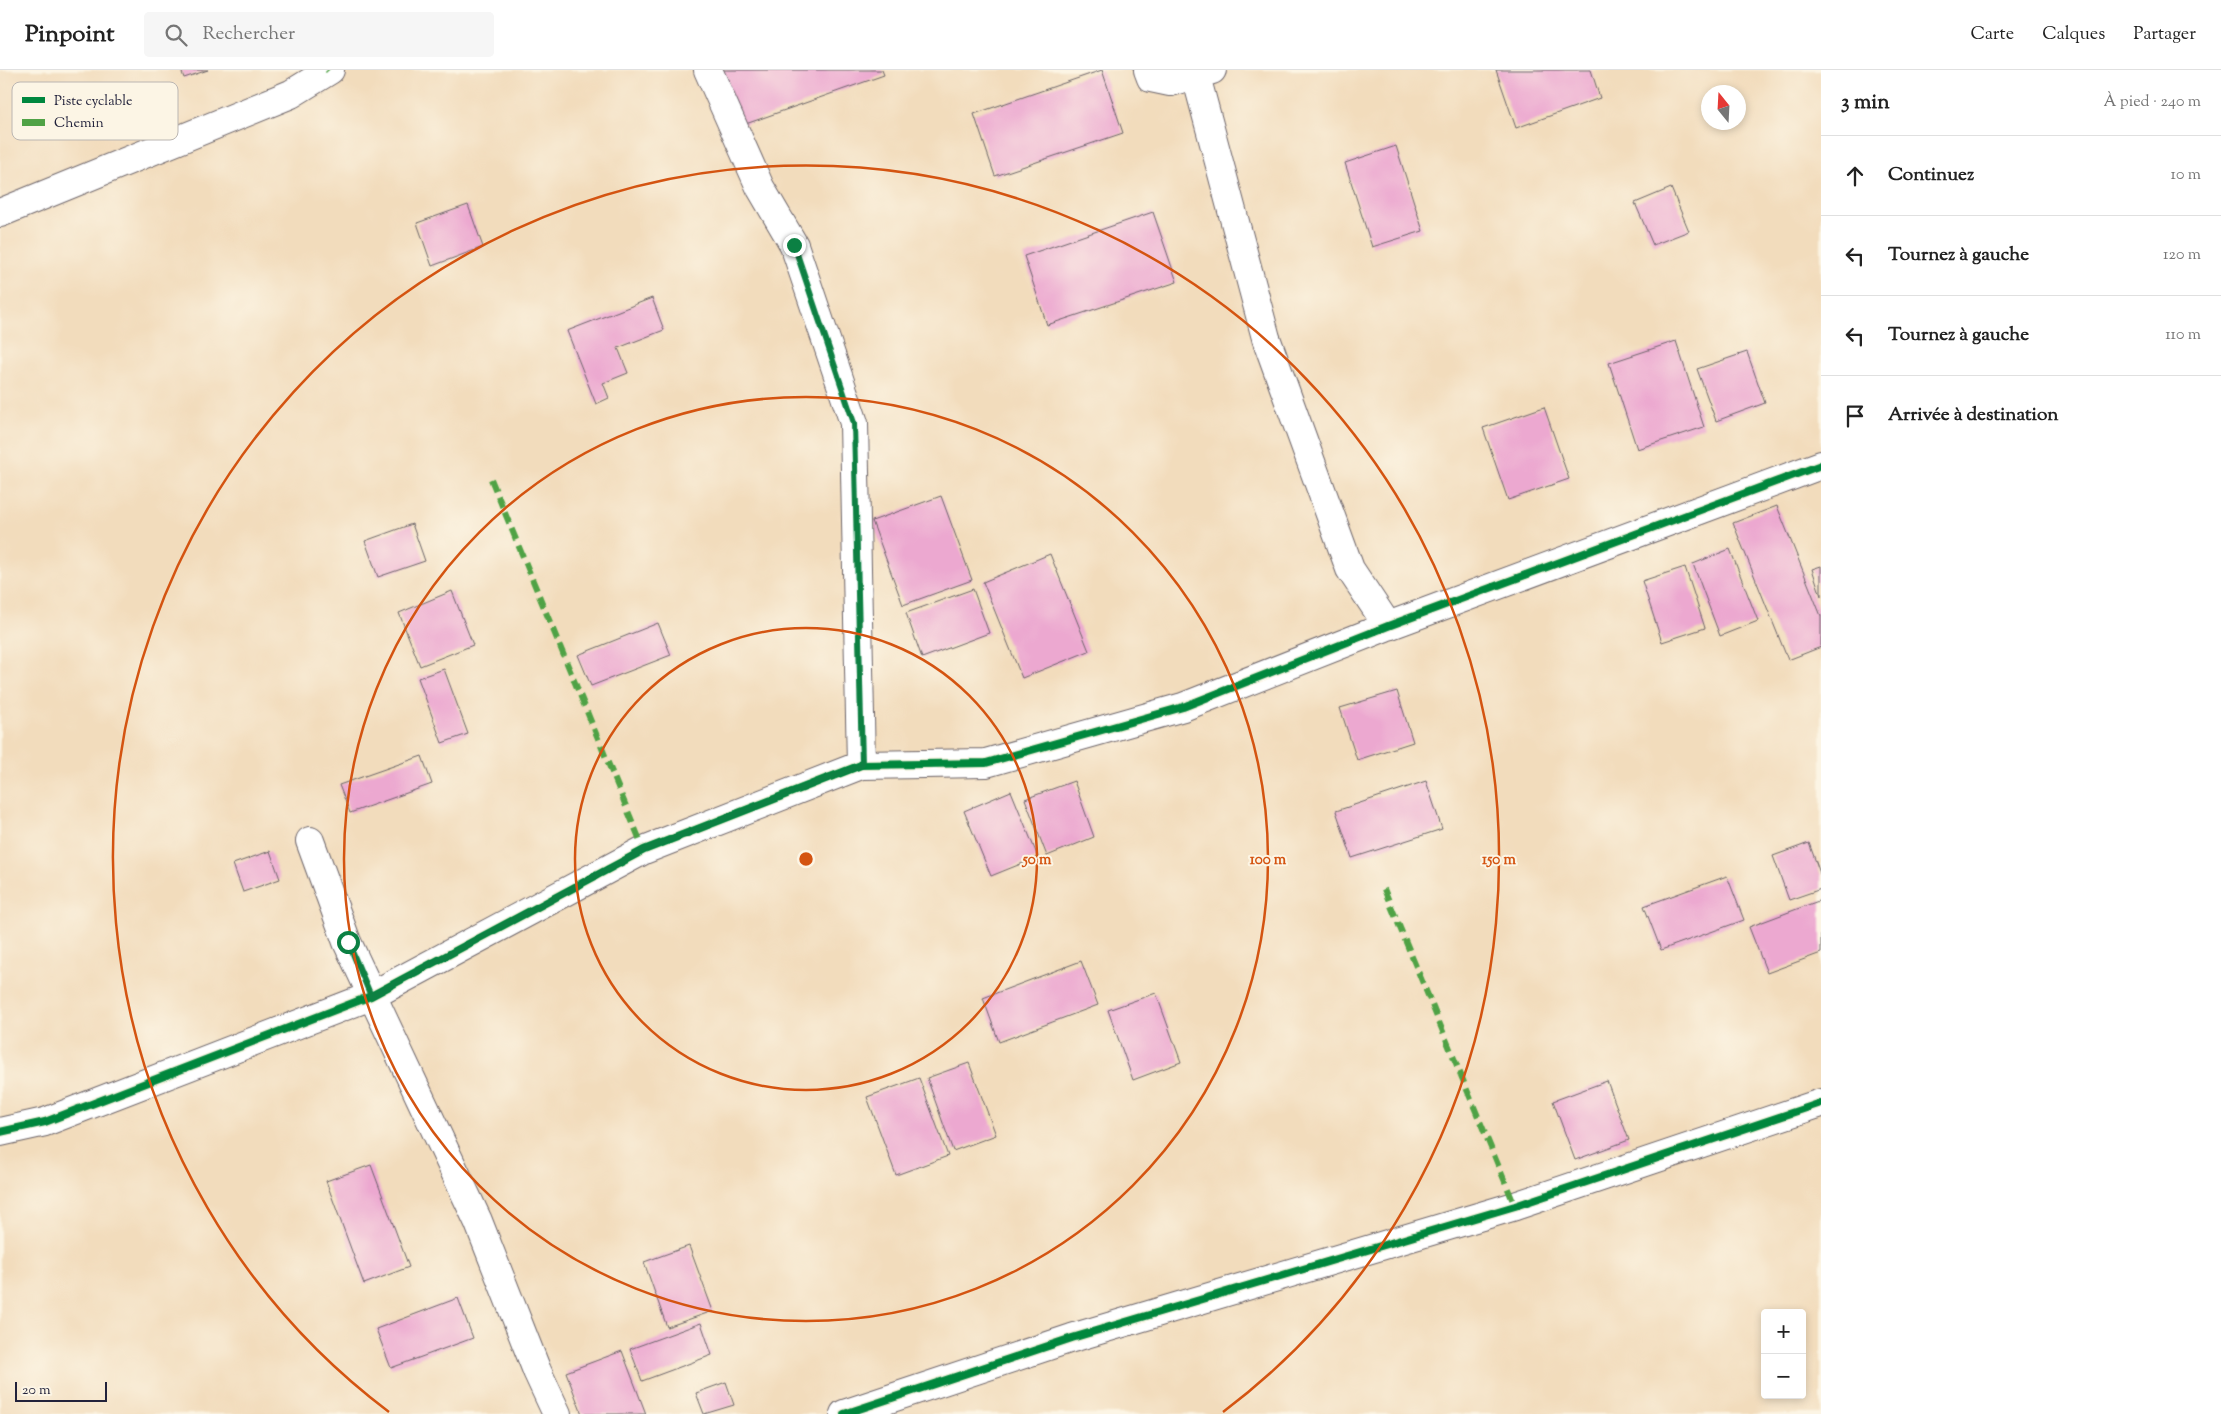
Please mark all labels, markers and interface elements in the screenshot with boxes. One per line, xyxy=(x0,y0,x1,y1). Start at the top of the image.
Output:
search box xyxy=(144,12,494,57)
text: Pinpoint xyxy=(25,18,114,52)
icon: search xyxy=(162,21,190,49)
text: Rechercher xyxy=(202,21,295,48)
text: Carte xyxy=(1971,22,2014,48)
text: Calques xyxy=(2042,22,2105,48)
text: Partager xyxy=(2133,22,2196,48)
legend xyxy=(12,82,178,140)
north arrow xyxy=(1701,85,1746,130)
text: 3 min xyxy=(1841,88,1890,118)
text: À pied · 240 m xyxy=(2103,91,2201,114)
text: Piste cyclable xyxy=(54,92,132,112)
text: Chemin xyxy=(54,114,104,134)
icon: ahead xyxy=(1841,162,1869,190)
text: Continuez xyxy=(1888,162,1974,189)
text: 10 m xyxy=(2171,164,2201,187)
route end xyxy=(783,234,806,257)
icon: left xyxy=(1841,242,1869,270)
text: Tournez à gauche xyxy=(1888,242,2029,269)
text: 120 m xyxy=(2163,244,2201,267)
icon: left xyxy=(1841,322,1869,350)
text: Tournez à gauche xyxy=(1888,322,2029,349)
text: 110 m xyxy=(2165,324,2201,347)
icon: arrive xyxy=(1841,402,1869,430)
text: Arrivée à destination xyxy=(1888,402,2059,429)
centre of rings xyxy=(797,850,815,868)
text: 50 m xyxy=(1022,850,1052,871)
text: 100 m xyxy=(1250,850,1287,871)
text: 150 m xyxy=(1482,850,1516,871)
route start xyxy=(337,931,360,954)
map controls xyxy=(1761,1309,1806,1399)
button: + xyxy=(1761,1309,1806,1354)
button: − xyxy=(1761,1354,1806,1399)
scale bar xyxy=(15,1379,108,1402)
text: 20 m xyxy=(22,1381,51,1401)

